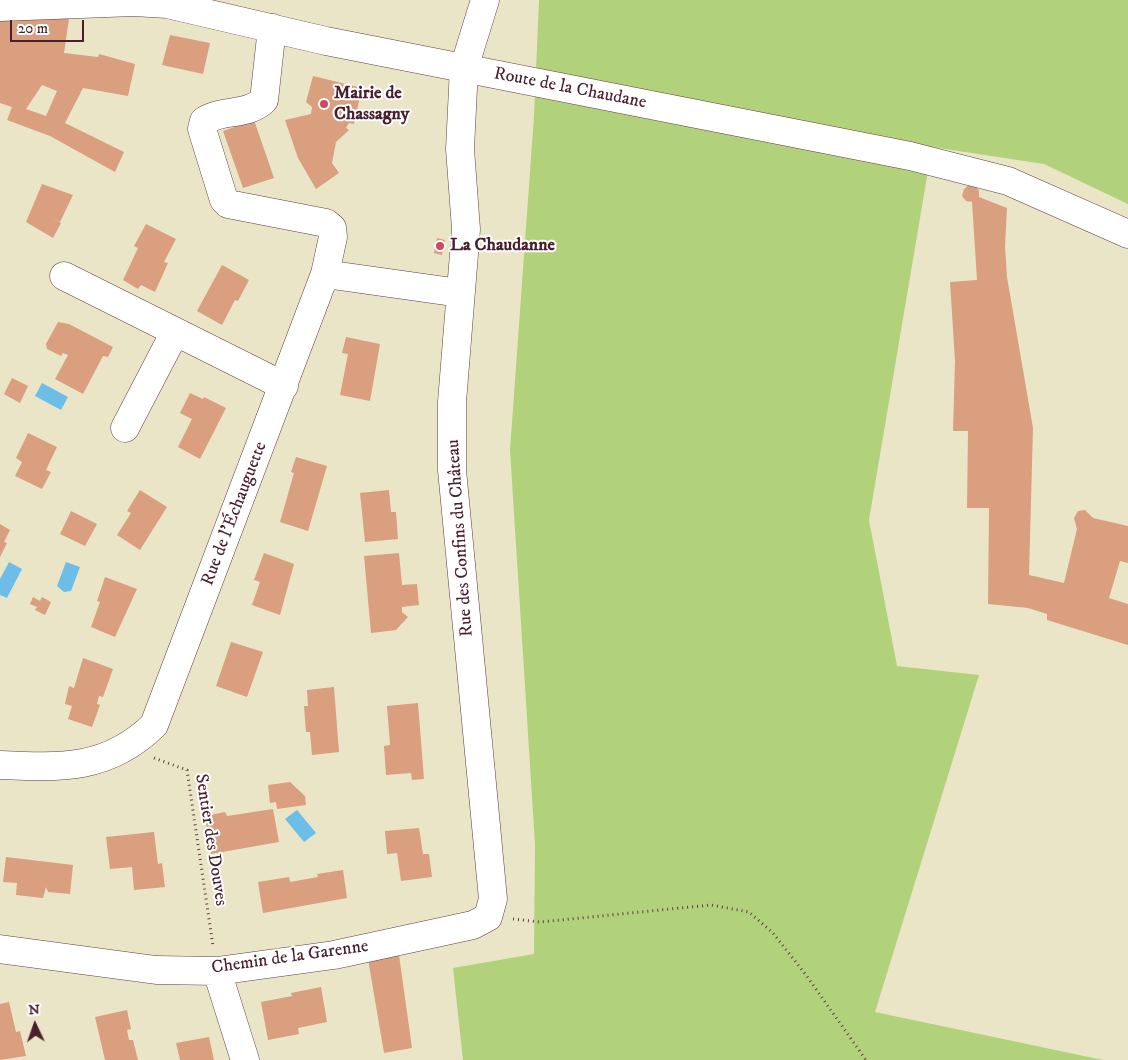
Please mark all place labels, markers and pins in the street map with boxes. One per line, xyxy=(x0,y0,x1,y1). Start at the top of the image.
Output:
place label: Mairie de Chassagny xyxy=(334,83,409,126)
marker: Mairie de Chassagny xyxy=(318,98,330,110)
place label: La Chaudanne xyxy=(450,235,555,257)
marker: La Chaudanne xyxy=(434,240,446,252)

